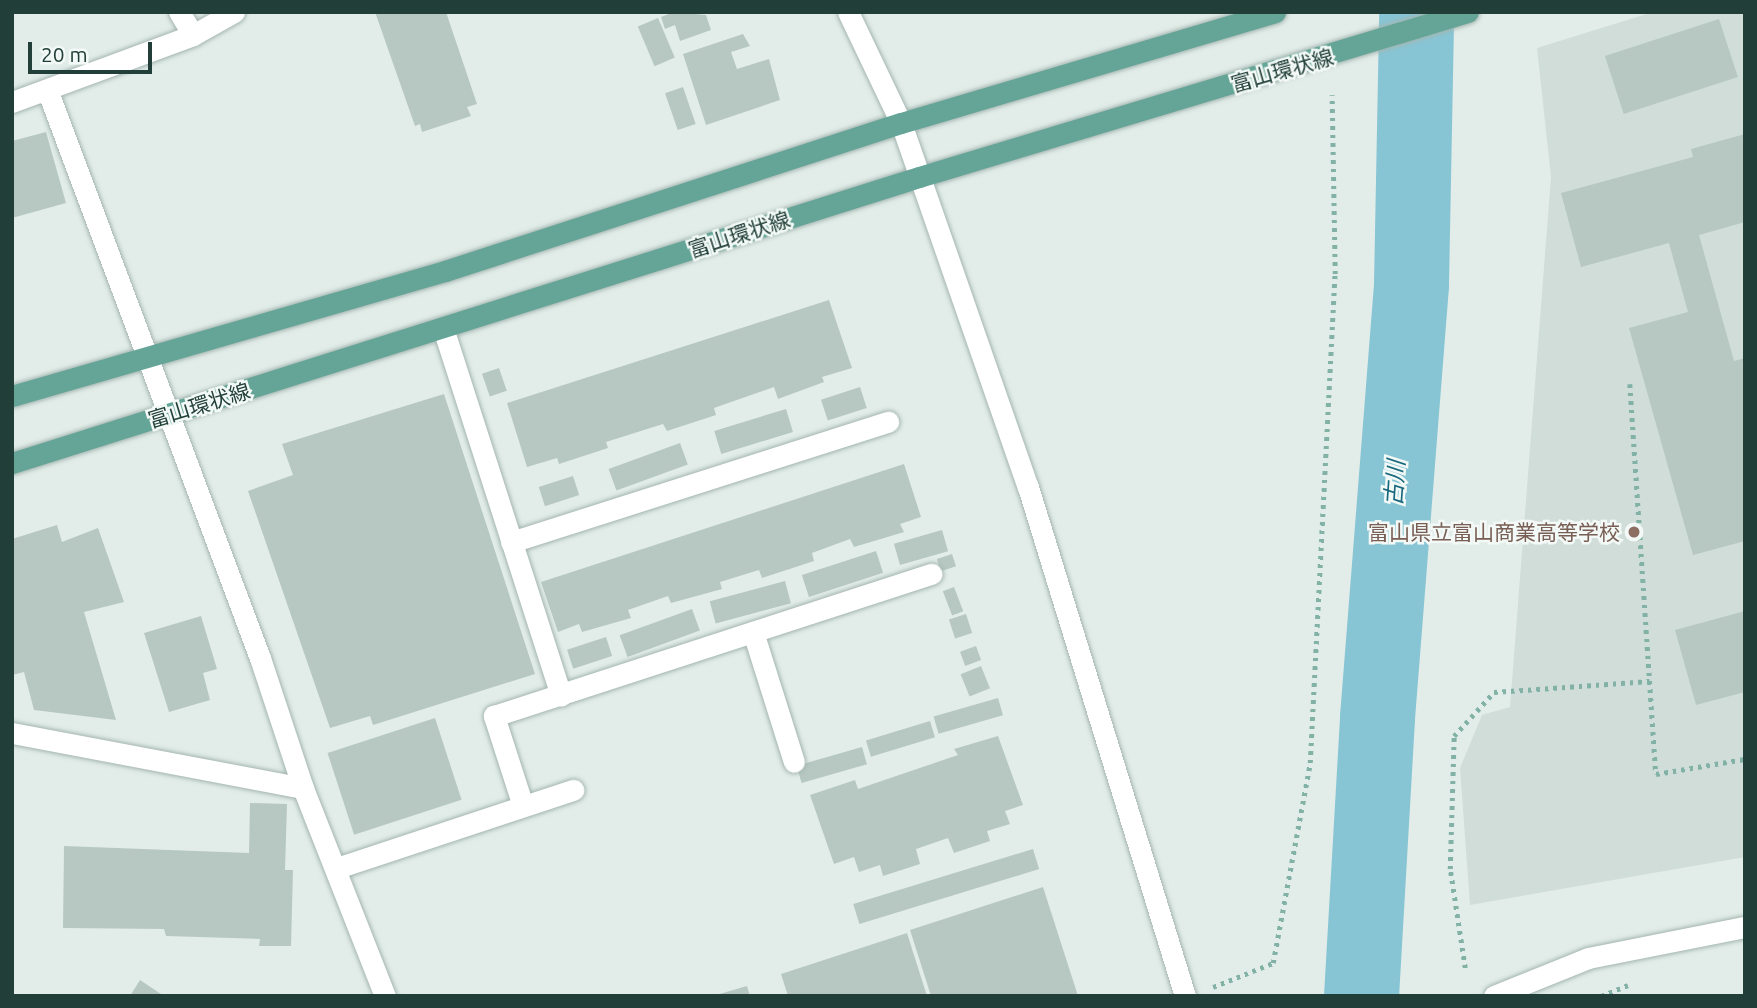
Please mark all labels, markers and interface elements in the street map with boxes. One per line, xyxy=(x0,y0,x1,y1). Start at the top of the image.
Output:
scale bar xyxy=(32,28,156,72)
text: 20 m xyxy=(41,42,88,66)
street label: 富山環状線 xyxy=(1228,43,1336,97)
street label: 富山環状線 xyxy=(685,206,793,262)
street label: 富山環状線 xyxy=(145,378,253,432)
water label: 古川 xyxy=(1380,459,1410,507)
place label: 富山県立富山商業高等学校 xyxy=(1368,519,1620,545)
marker: 富山県立富山商業高等学校 xyxy=(1626,524,1642,540)

